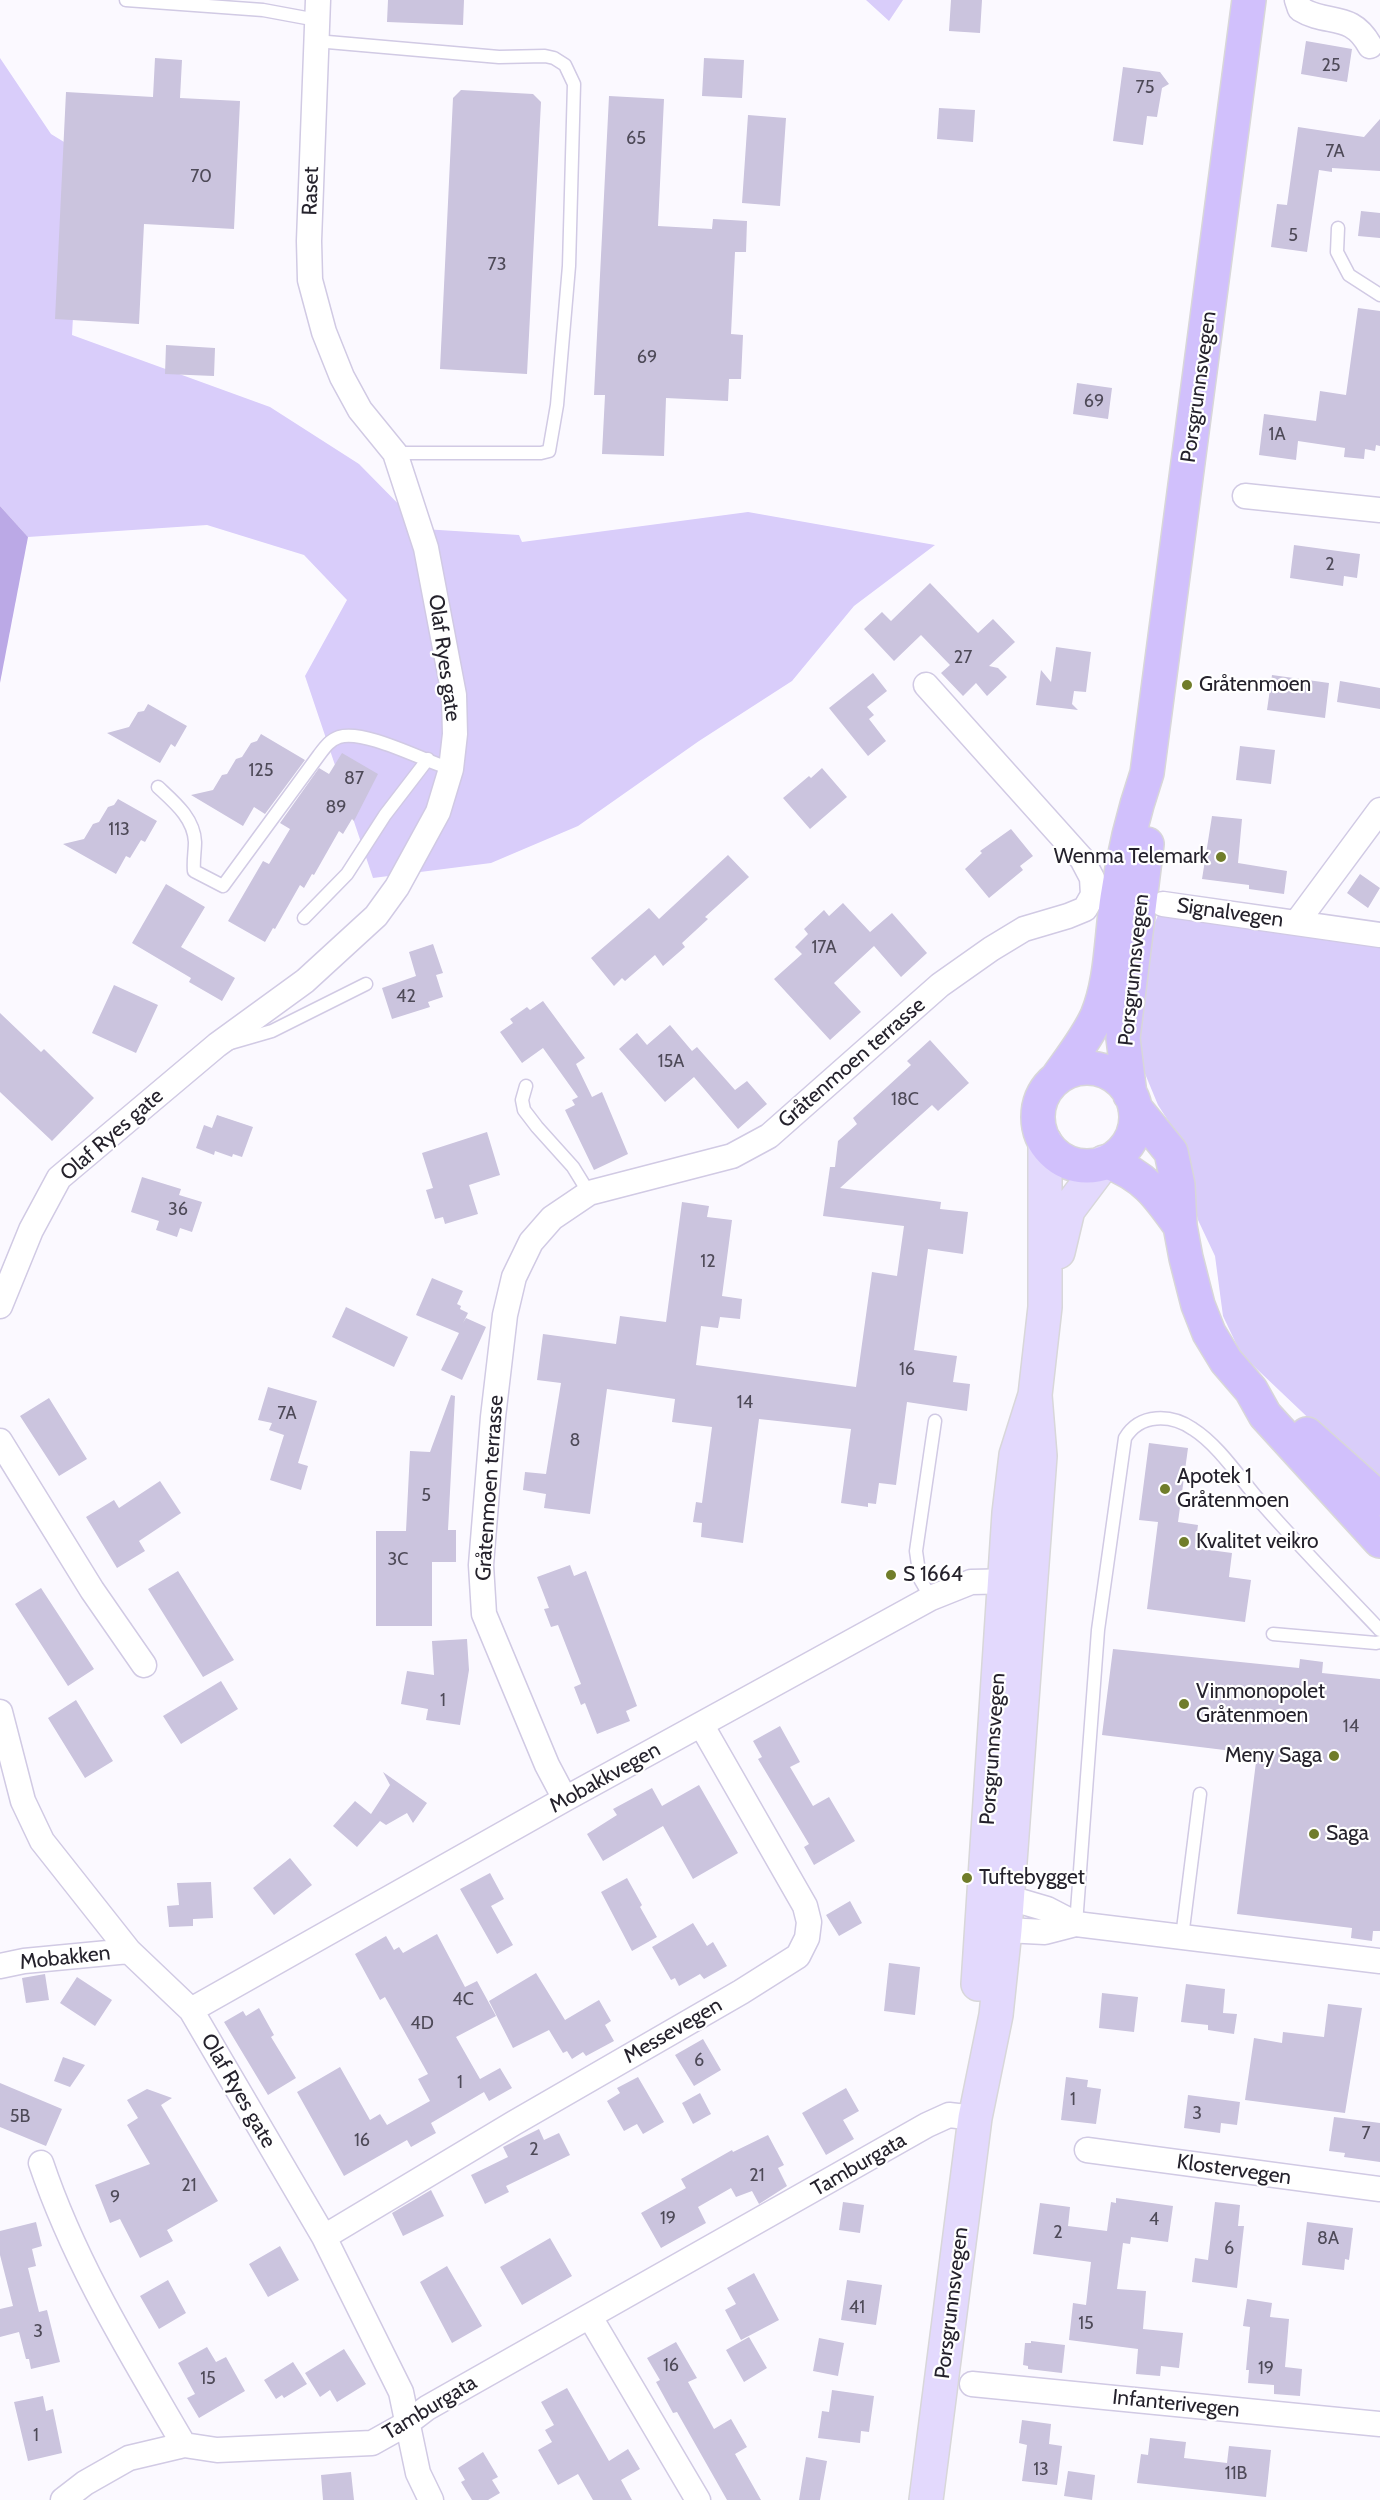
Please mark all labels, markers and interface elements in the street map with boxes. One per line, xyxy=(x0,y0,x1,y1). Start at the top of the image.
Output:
house number: 25 xyxy=(1321,55,1341,77)
house number: 75 xyxy=(1136,77,1154,99)
house number: 65 xyxy=(626,128,646,150)
house number: 7A xyxy=(1325,141,1345,163)
house number: 70 xyxy=(190,166,212,188)
street label: Raset xyxy=(298,166,324,216)
house number: 5 xyxy=(1288,225,1298,247)
house number: 73 xyxy=(488,254,506,276)
street label: Porsgrunnsvegen xyxy=(1176,310,1222,464)
house number: 69 xyxy=(637,347,657,369)
house number: 69 xyxy=(1084,391,1104,413)
house number: 1A xyxy=(1269,424,1285,446)
house number: 2 xyxy=(1325,554,1335,576)
street label: Olaf Ryes gate xyxy=(423,593,465,723)
house number: 27 xyxy=(954,647,972,669)
place label: Gråtenmoen xyxy=(1199,672,1311,698)
marker: Gråtenmoen xyxy=(1180,678,1194,692)
house number: 125 xyxy=(248,760,274,782)
house number: 87 xyxy=(344,768,364,790)
house number: 89 xyxy=(325,797,347,819)
house number: 113 xyxy=(108,819,130,841)
place label: Wenma Telemark xyxy=(1054,844,1209,870)
marker: Wenma Telemark xyxy=(1214,850,1228,864)
street label: Porsgrunnsvegen xyxy=(1113,893,1155,1047)
street label: Signalvegen xyxy=(1175,893,1285,933)
house number: 17A xyxy=(811,937,837,959)
house number: 42 xyxy=(396,986,416,1008)
street label: Gråtenmoen terrasse xyxy=(774,992,930,1134)
house number: 15A xyxy=(658,1051,684,1073)
street label: Olaf Ryes gate xyxy=(56,1084,168,1186)
house number: 18C xyxy=(891,1089,919,1111)
house number: 36 xyxy=(168,1199,188,1221)
house number: 12 xyxy=(700,1251,716,1273)
house number: 16 xyxy=(899,1359,915,1381)
house number: 14 xyxy=(737,1392,753,1414)
street label: Gråtenmoen terrasse xyxy=(471,1394,509,1582)
house number: 7A xyxy=(277,1403,297,1425)
house number: 8 xyxy=(570,1430,580,1452)
place label: Apotek 1 Gråtenmoen xyxy=(1177,1464,1289,1514)
marker: Apotek 1 Gråtenmoen xyxy=(1158,1482,1172,1496)
house number: 5 xyxy=(421,1485,431,1507)
place label: Kvalitet veikro xyxy=(1196,1529,1319,1555)
marker: Kvalitet veikro xyxy=(1177,1535,1191,1549)
house number: 3C xyxy=(388,1549,408,1571)
place label: S 1664 xyxy=(903,1562,963,1588)
marker: S 1664 xyxy=(884,1568,898,1582)
street label: Porsgrunnsvegen xyxy=(975,1672,1011,1826)
place label: Vinmonopolet Gråtenmoen xyxy=(1196,1679,1325,1729)
house number: 1 xyxy=(440,1690,446,1712)
marker: Vinmonopolet Gråtenmoen xyxy=(1177,1697,1191,1711)
house number: 14 xyxy=(1343,1716,1359,1738)
street label: Mobakkvegen xyxy=(545,1737,665,1819)
place label: Meny Saga xyxy=(1225,1743,1322,1769)
marker: Meny Saga xyxy=(1327,1749,1341,1763)
place label: Saga xyxy=(1326,1821,1369,1847)
marker: Saga xyxy=(1307,1827,1321,1841)
place label: Tuftebygget xyxy=(979,1865,1085,1891)
marker: Tuftebygget xyxy=(960,1871,974,1885)
street label: Mobakken xyxy=(18,1941,112,1975)
house number: 4C xyxy=(452,1989,474,2011)
street label: Messevegen xyxy=(619,1993,727,2069)
house number: 4D xyxy=(410,2013,434,2035)
street label: Olaf Ryes gate xyxy=(195,2029,281,2153)
house number: 6 xyxy=(694,2050,704,2072)
house number: 1 xyxy=(457,2072,463,2094)
house number: 1 xyxy=(1070,2089,1076,2111)
house number: 3 xyxy=(1192,2103,1202,2125)
house number: 5B xyxy=(10,2106,30,2128)
house number: 7 xyxy=(1361,2123,1371,2145)
street label: Tamburgata xyxy=(807,2128,911,2202)
house number: 16 xyxy=(354,2130,370,2152)
house number: 2 xyxy=(529,2139,539,2161)
street label: Klostervegen xyxy=(1175,2150,1293,2190)
house number: 21 xyxy=(749,2165,765,2187)
house number: 21 xyxy=(181,2175,197,2197)
house number: 9 xyxy=(110,2187,120,2209)
house number: 19 xyxy=(660,2208,676,2230)
house number: 4 xyxy=(1149,2209,1159,2231)
house number: 2 xyxy=(1053,2222,1063,2244)
street label: Porsgrunnsvegen xyxy=(930,2226,974,2380)
house number: 8A xyxy=(1317,2228,1339,2250)
house number: 6 xyxy=(1224,2238,1234,2260)
house number: 41 xyxy=(849,2297,865,2319)
house number: 15 xyxy=(1078,2313,1094,2335)
house number: 3 xyxy=(33,2321,43,2343)
house number: 16 xyxy=(663,2355,679,2377)
house number: 19 xyxy=(1258,2358,1274,2380)
house number: 15 xyxy=(200,2368,216,2390)
street label: Tamburgata xyxy=(378,2370,482,2446)
street label: Infanterivegen xyxy=(1111,2385,1241,2423)
house number: 1 xyxy=(33,2425,39,2447)
house number: 13 xyxy=(1033,2459,1049,2481)
house number: 11B xyxy=(1225,2463,1247,2485)

